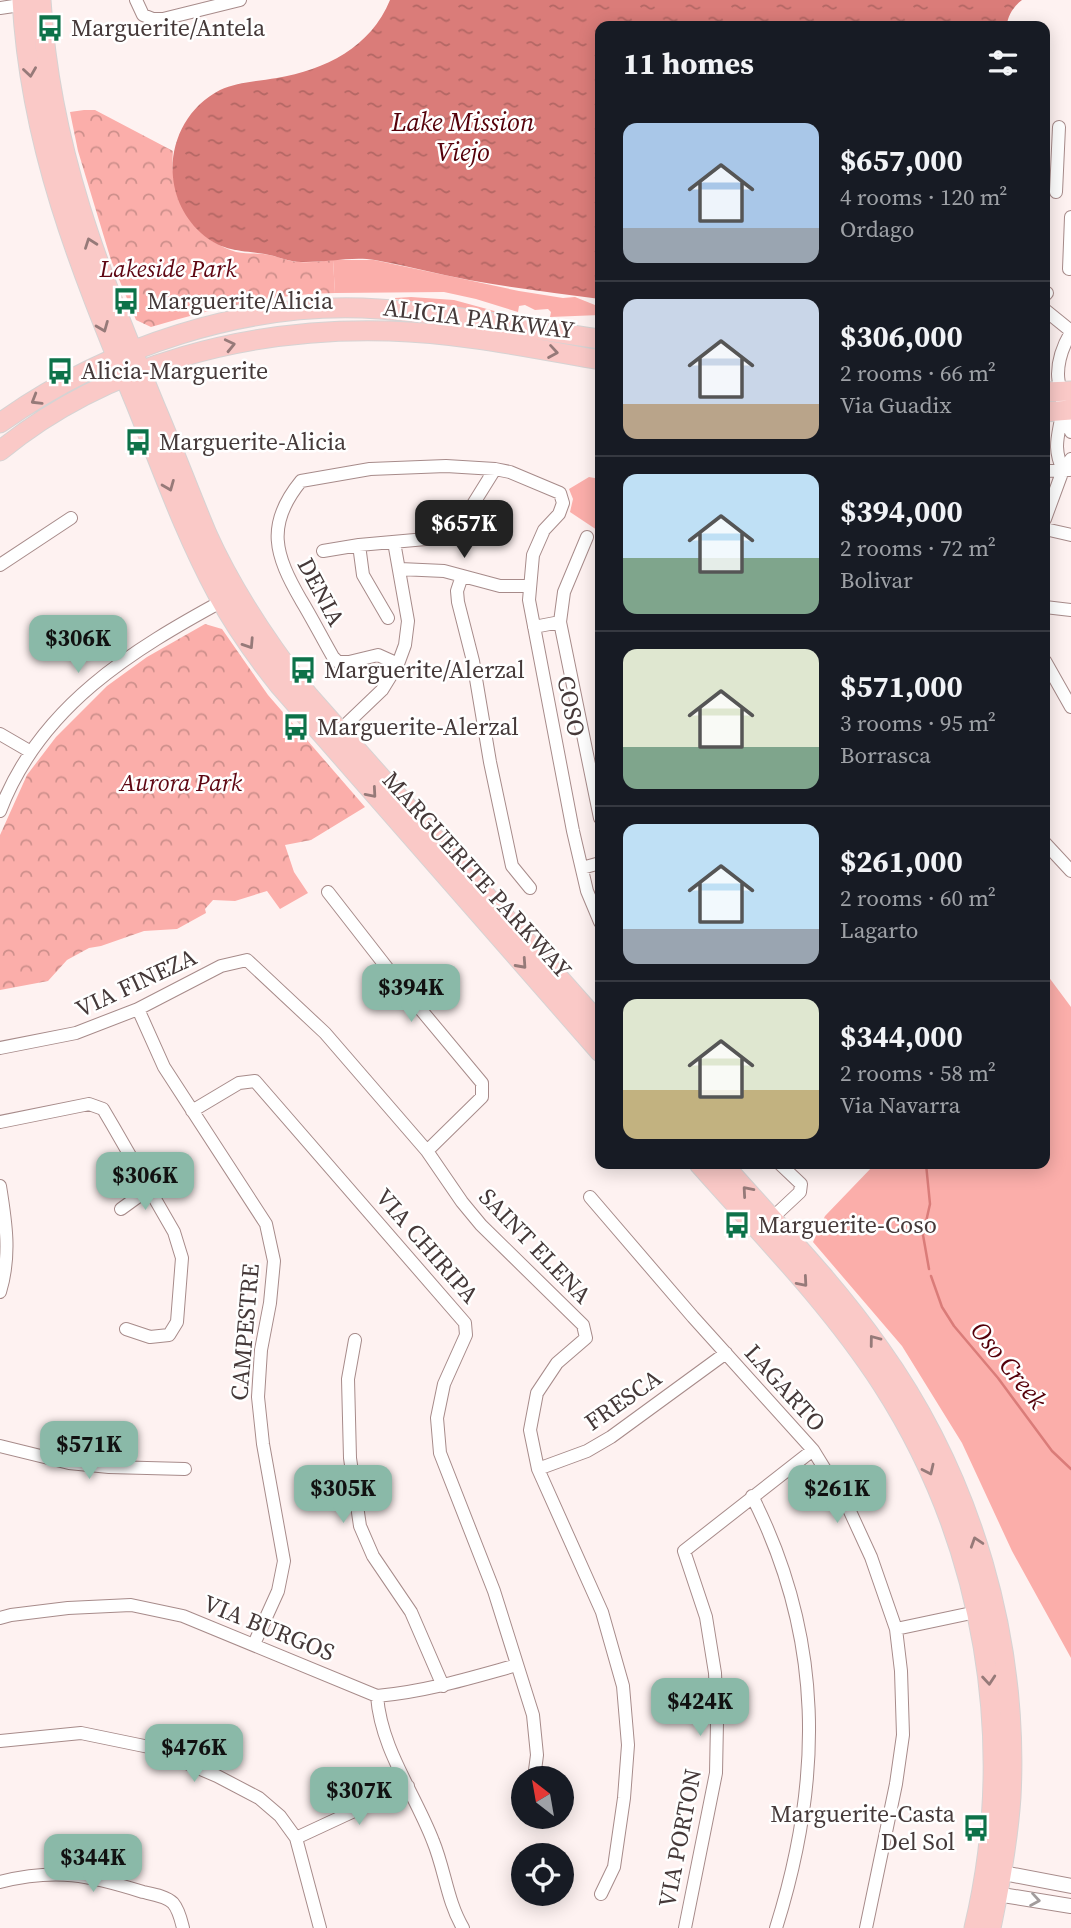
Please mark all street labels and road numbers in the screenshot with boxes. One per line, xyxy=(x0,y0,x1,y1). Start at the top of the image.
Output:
street label: ALICIA PARKWAY xyxy=(381,290,577,347)
street label: DENIA xyxy=(290,552,353,632)
street label: COSO xyxy=(549,673,594,739)
street label: MARGUERITE PARKWAY xyxy=(375,764,579,985)
street label: VIA FINEZA xyxy=(70,940,202,1025)
street label: VIA CHIRIPA xyxy=(368,1181,487,1310)
street label: SAINT ELENA xyxy=(472,1181,599,1311)
street label: CAMPESTRE xyxy=(222,1262,267,1402)
street label: LAGARTO xyxy=(737,1337,834,1439)
street label: FRESCA xyxy=(578,1361,668,1438)
street label: VIA BURGOS xyxy=(199,1586,340,1669)
street label: VIA PORTON xyxy=(650,1766,709,1910)

